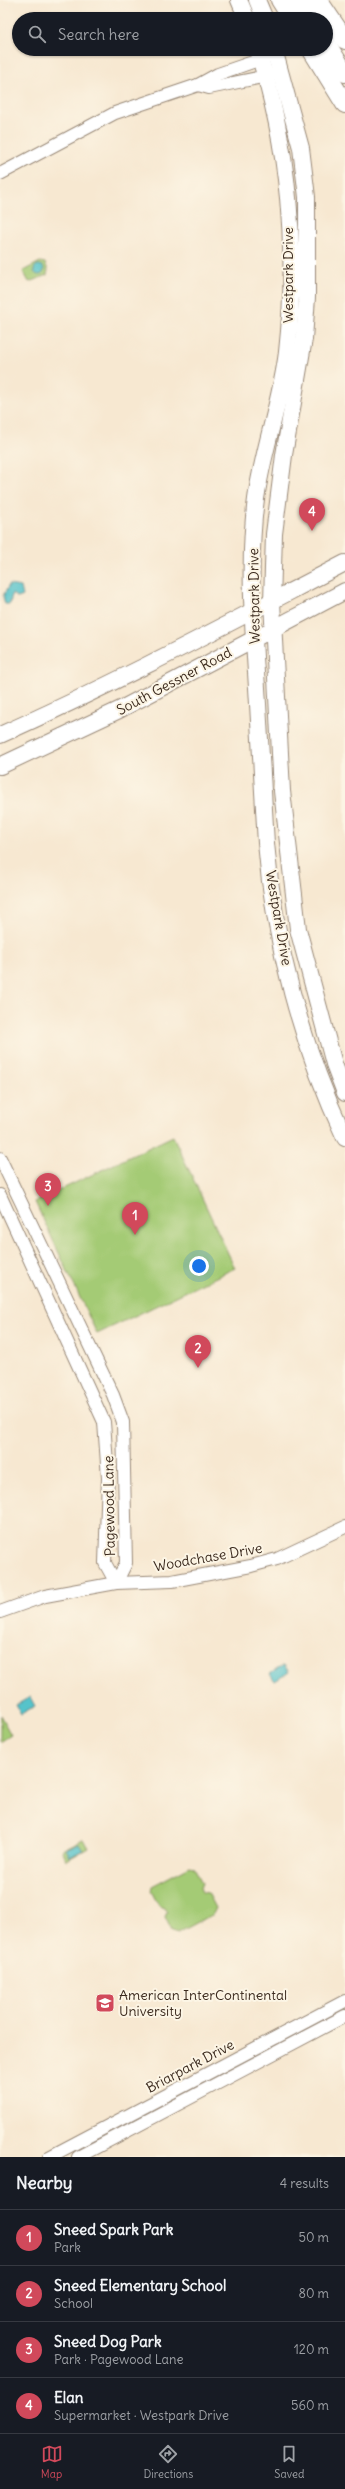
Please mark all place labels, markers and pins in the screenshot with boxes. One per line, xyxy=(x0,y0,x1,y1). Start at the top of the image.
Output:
pin: 4 xyxy=(299,498,325,531)
pin: 3 xyxy=(35,1173,61,1206)
pin: 1 xyxy=(122,1202,148,1235)
pin: 2 xyxy=(185,1335,211,1368)
place label: American InterContinental University xyxy=(119,1986,287,2020)
school or university icon: American InterContinental University xyxy=(94,1992,116,2014)

